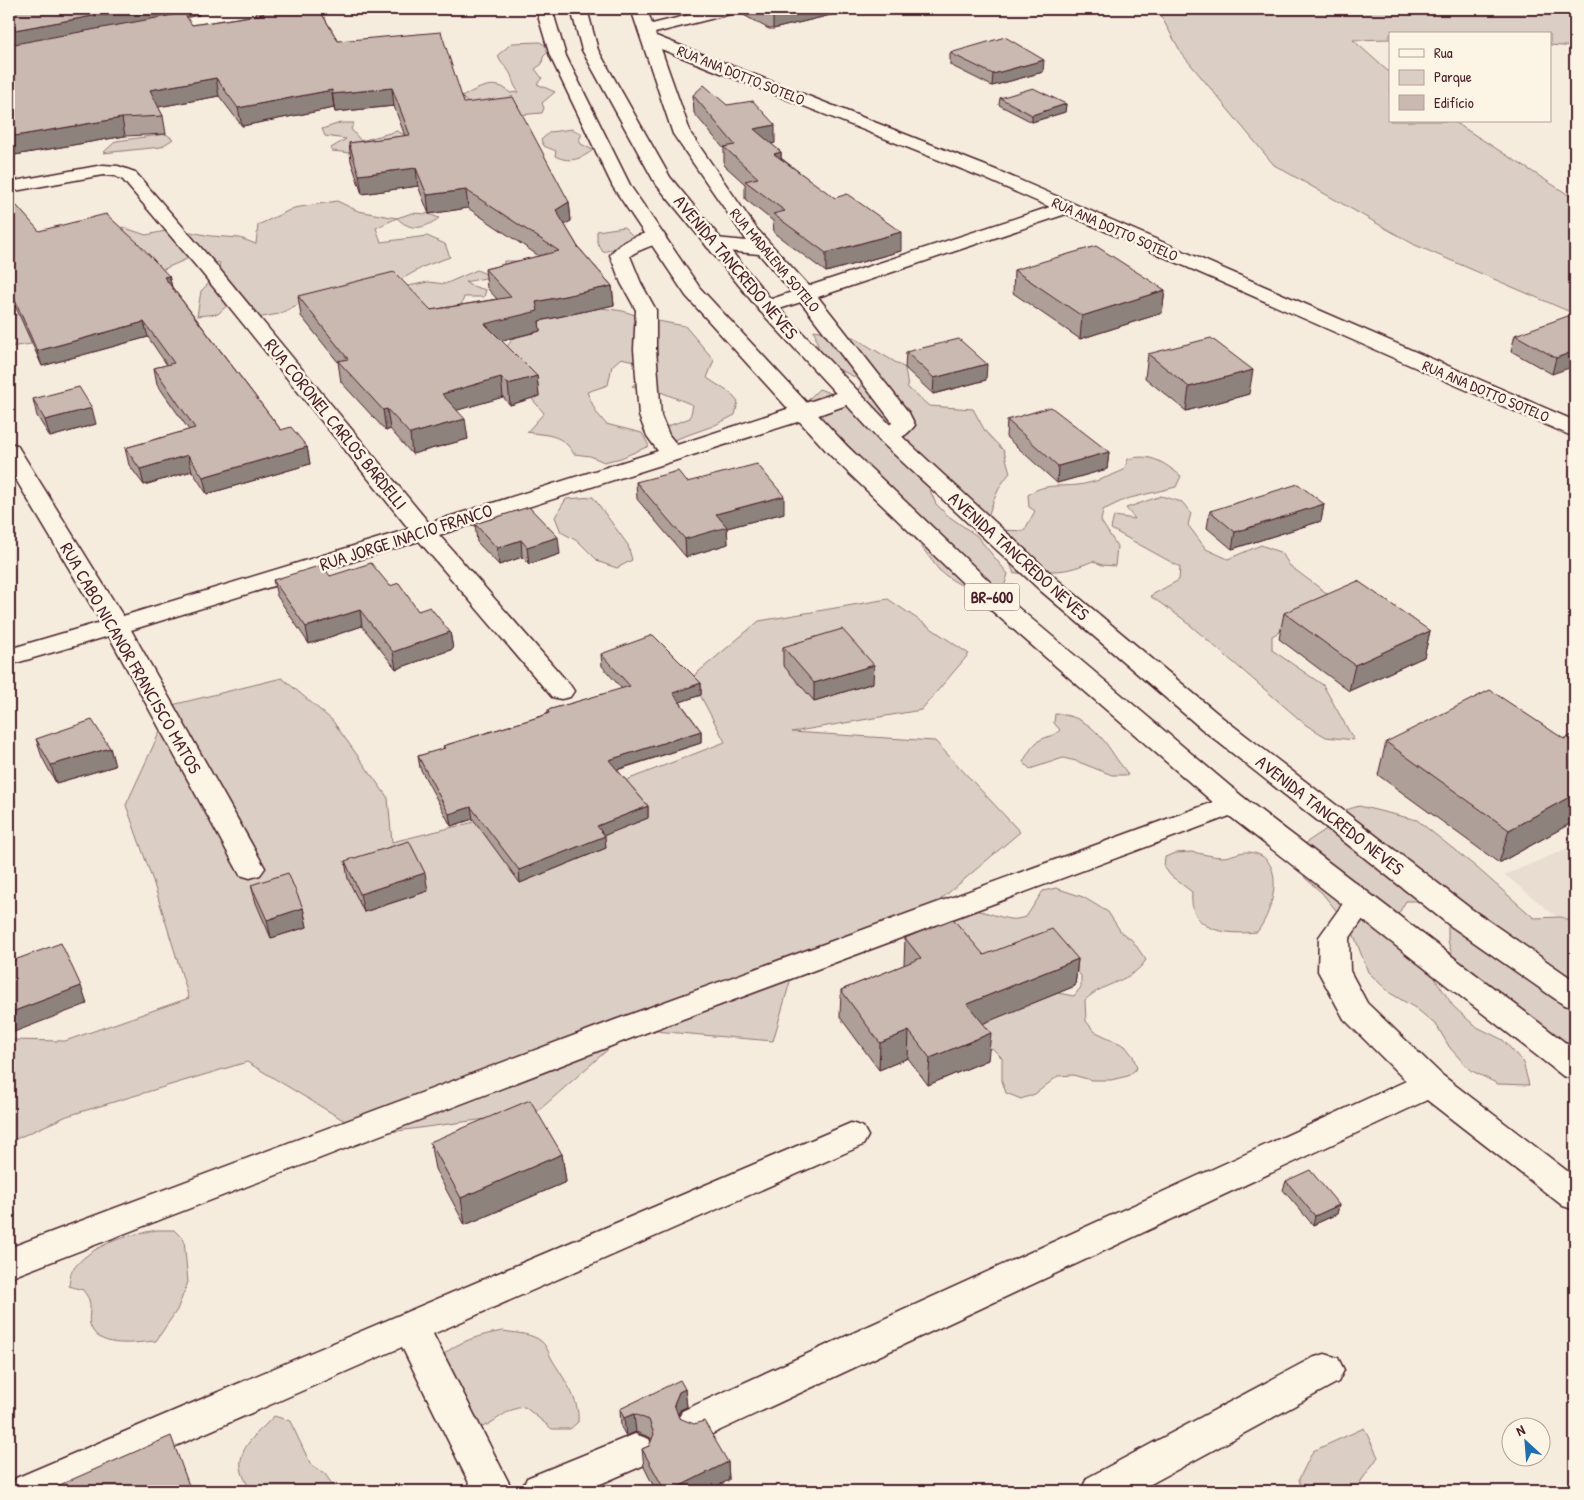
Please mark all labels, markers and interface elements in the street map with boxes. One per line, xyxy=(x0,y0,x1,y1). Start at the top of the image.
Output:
legend xyxy=(1389,32,1552,122)
street label: RUA ANA DOTTO SOTELO xyxy=(674,40,808,110)
text: Rua xyxy=(1434,42,1453,63)
text: Parque xyxy=(1434,66,1472,87)
text: Edifício xyxy=(1434,92,1474,113)
street label: AVENIDA TANCREDO NEVES xyxy=(668,189,804,345)
street label: RUA ANA DOTTO SOTELO xyxy=(1049,192,1181,266)
street label: RUA MADALENA SOTELO xyxy=(725,203,825,317)
street label: RUA CORONEL CARLOS BARDELLI xyxy=(259,333,413,515)
street label: RUA ANA DOTTO SOTELO xyxy=(1419,355,1553,427)
street label: AVENIDA TANCREDO NEVES xyxy=(943,486,1095,626)
street label: RUA JORGE INACIO FRANCO xyxy=(316,497,496,577)
street label: RUA CABO NICANOR FRANCISCO MATOS xyxy=(54,538,208,778)
road number: BR-600 xyxy=(964,584,1020,610)
street label: AVENIDA TANCREDO NEVES xyxy=(1251,749,1409,881)
north arrow xyxy=(1502,1418,1552,1468)
text: N xyxy=(1513,1419,1528,1440)

